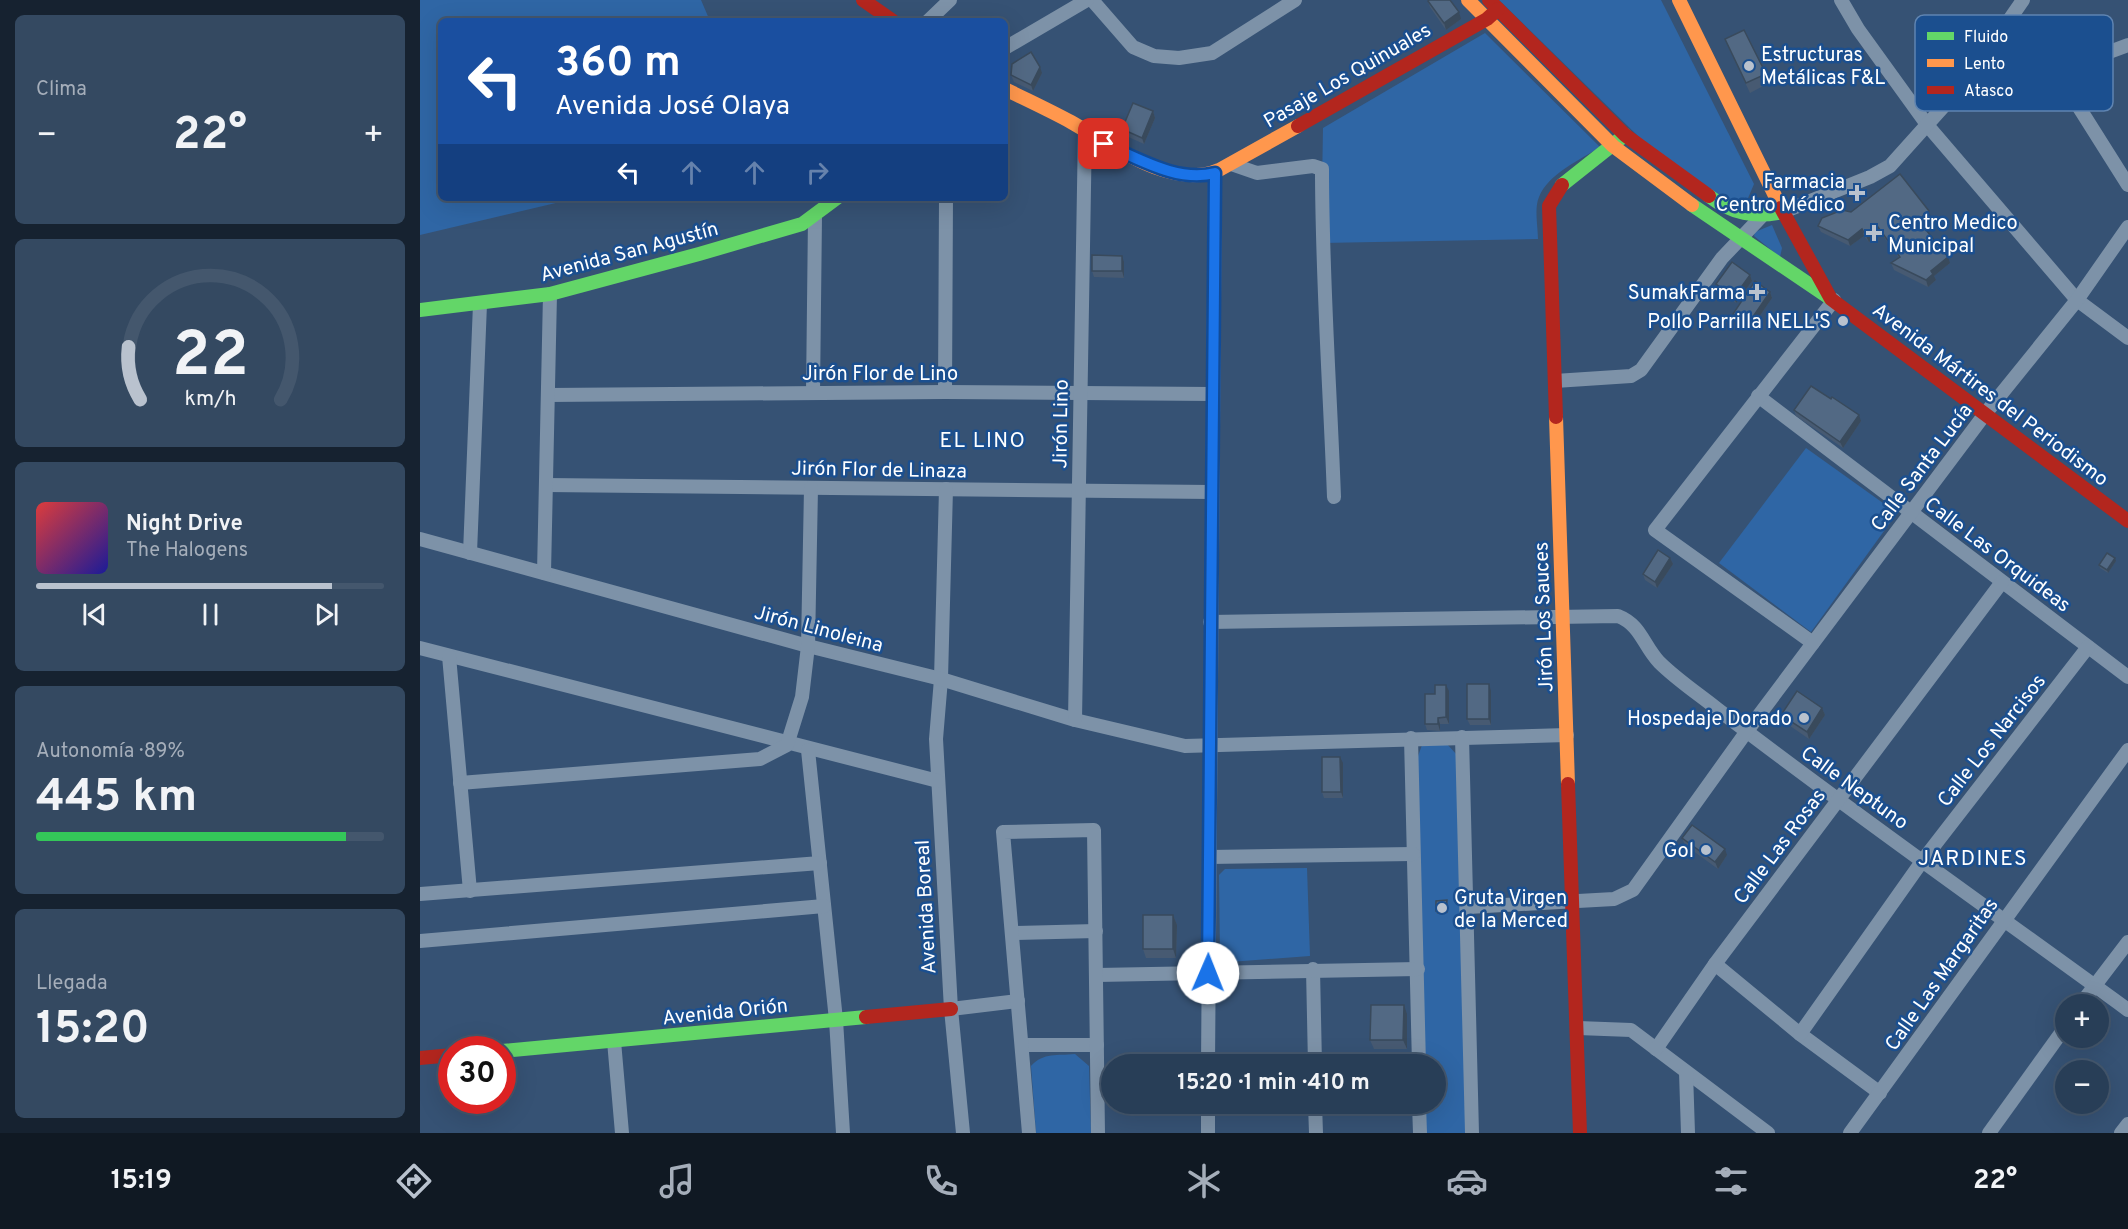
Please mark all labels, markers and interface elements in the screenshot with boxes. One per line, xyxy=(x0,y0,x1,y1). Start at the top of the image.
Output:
legend xyxy=(1915,15,2113,111)
street label: Pasaje Los Quinuales xyxy=(1260,18,1436,135)
text: Fluido xyxy=(1964,28,2008,48)
text: 360 m xyxy=(555,38,681,91)
icon: left xyxy=(456,42,534,120)
place label: Estructuras Metálicas F&L xyxy=(1761,43,1885,92)
text: Lento xyxy=(1964,55,2005,75)
marker: Estructuras Metálicas F&L xyxy=(1742,59,1756,73)
text: Clima xyxy=(36,77,87,103)
text: Atasco xyxy=(1964,82,2013,102)
text: Avenida José Olaya xyxy=(555,90,790,124)
text: 22° xyxy=(173,108,247,165)
text: − xyxy=(36,116,57,158)
text: + xyxy=(363,116,384,158)
pin xyxy=(1078,118,1129,169)
icon: arrive xyxy=(1087,127,1120,160)
icon: left xyxy=(612,156,645,189)
icon: ahead xyxy=(675,156,708,189)
icon: ahead xyxy=(738,156,771,189)
icon: right xyxy=(801,156,834,189)
place label: Farmacia Centro Médico xyxy=(1716,170,1845,219)
marker: Farmacia Centro Médico xyxy=(1850,186,1864,200)
place label: Centro Medico Municipal xyxy=(1888,211,2018,260)
street label: Avenida San Agustín xyxy=(538,217,721,289)
marker: Centro Medico Municipal xyxy=(1865,224,1883,242)
place label: SumakFarma xyxy=(1628,281,1745,307)
marker: SumakFarma xyxy=(1750,285,1764,299)
street label: Avenida Mártires del Periodismo xyxy=(1866,298,2113,493)
place label: Pollo Parrilla NELL'S xyxy=(1647,310,1831,336)
marker: Pollo Parrilla NELL'S xyxy=(1836,314,1850,328)
text: 22 xyxy=(172,319,248,398)
street label: Jirón Flor de Lino xyxy=(802,362,958,388)
street label: Jirón Lino xyxy=(1048,379,1076,469)
text: km/h xyxy=(184,386,236,413)
street label: Calle Santa Lucía xyxy=(1866,399,1979,537)
district label: EL LINO xyxy=(940,428,1026,455)
street label: Jirón Flor de Linaza xyxy=(791,456,967,486)
street label: Calle Las Orquideas xyxy=(1918,492,2075,619)
text: Night Drive xyxy=(126,511,243,538)
text: The Halogens xyxy=(126,538,248,564)
street label: Jirón Los Sauces xyxy=(1529,541,1561,693)
icon: previous xyxy=(78,598,111,631)
icon: pause xyxy=(194,598,227,631)
icon: next xyxy=(310,598,343,631)
street label: Jirón Linoleina xyxy=(751,600,886,660)
street label: Calle Los Narcisos xyxy=(1933,669,2053,813)
place label: Hospedaje Dorado xyxy=(1627,707,1792,733)
marker: Hospedaje Dorado xyxy=(1797,711,1811,725)
text: Autonomía · 89% xyxy=(36,739,185,765)
street label: Calle Neptuno xyxy=(1795,741,1913,836)
text: 445 km xyxy=(36,770,197,827)
street label: Calle Las Rosas xyxy=(1729,784,1833,910)
street label: Avenida Boreal xyxy=(910,839,944,975)
place label: Gol xyxy=(1664,839,1694,865)
marker: Gol xyxy=(1699,843,1713,857)
district label: JARDINES xyxy=(1918,846,2028,873)
place label: Gruta Virgen de la Merced xyxy=(1454,886,1568,935)
street label: Calle Las Margaritas xyxy=(1880,894,2005,1057)
marker: Gruta Virgen de la Merced xyxy=(1435,901,1449,915)
position arrow xyxy=(1176,941,1240,1005)
text: Llegada xyxy=(36,971,108,997)
street label: Avenida Orión xyxy=(661,993,789,1033)
map controls xyxy=(2055,994,2109,1114)
button: + xyxy=(2055,994,2109,1048)
text: 15:20 xyxy=(36,1002,150,1059)
speed limit sign: 30 xyxy=(438,1036,516,1114)
button: − xyxy=(2055,1060,2109,1114)
text: 15:20 · 1 min · 410 m xyxy=(1177,1070,1370,1097)
icon: directions xyxy=(393,1160,435,1202)
icon: music xyxy=(656,1160,698,1202)
icon: phone xyxy=(920,1160,962,1202)
icon: climate xyxy=(1183,1160,1225,1202)
icon: car xyxy=(1446,1160,1488,1202)
icon: filters xyxy=(1710,1160,1752,1202)
text: 15:19 xyxy=(111,1164,172,1198)
text: 22° xyxy=(1973,1164,2017,1198)

